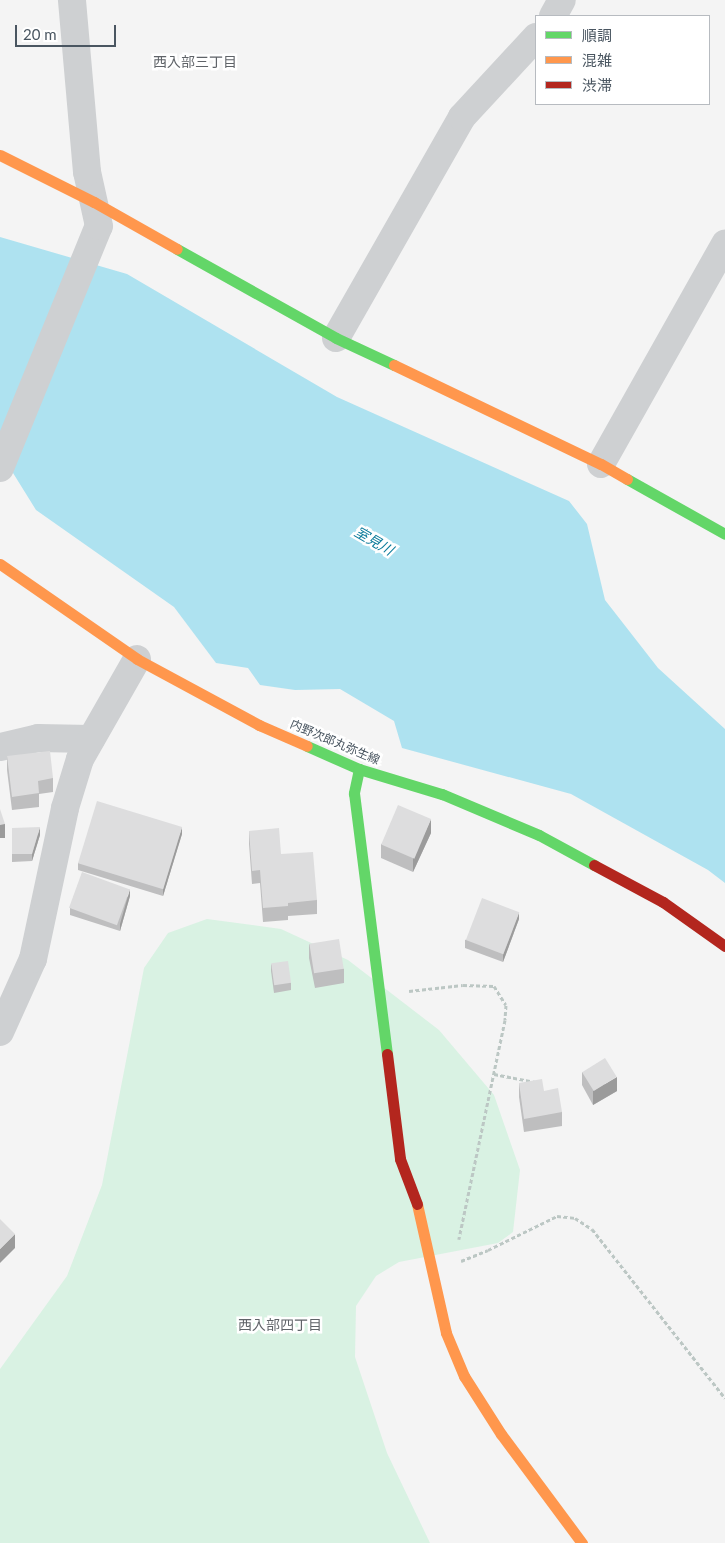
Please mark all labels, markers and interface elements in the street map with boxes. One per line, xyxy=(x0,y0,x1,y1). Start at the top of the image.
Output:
scale bar xyxy=(18,15,119,47)
legend xyxy=(535,15,710,105)
text: 20 m xyxy=(23,25,57,43)
text: 順調 xyxy=(582,26,612,44)
text: 混雑 xyxy=(582,51,612,69)
district label: 西入部三丁目 xyxy=(153,54,237,70)
text: 渋滞 xyxy=(582,76,612,94)
water label: 室見川 xyxy=(352,523,396,559)
street label: 内野次郎丸弥生線 xyxy=(288,717,382,767)
district label: 西入部四丁目 xyxy=(238,1317,322,1333)

